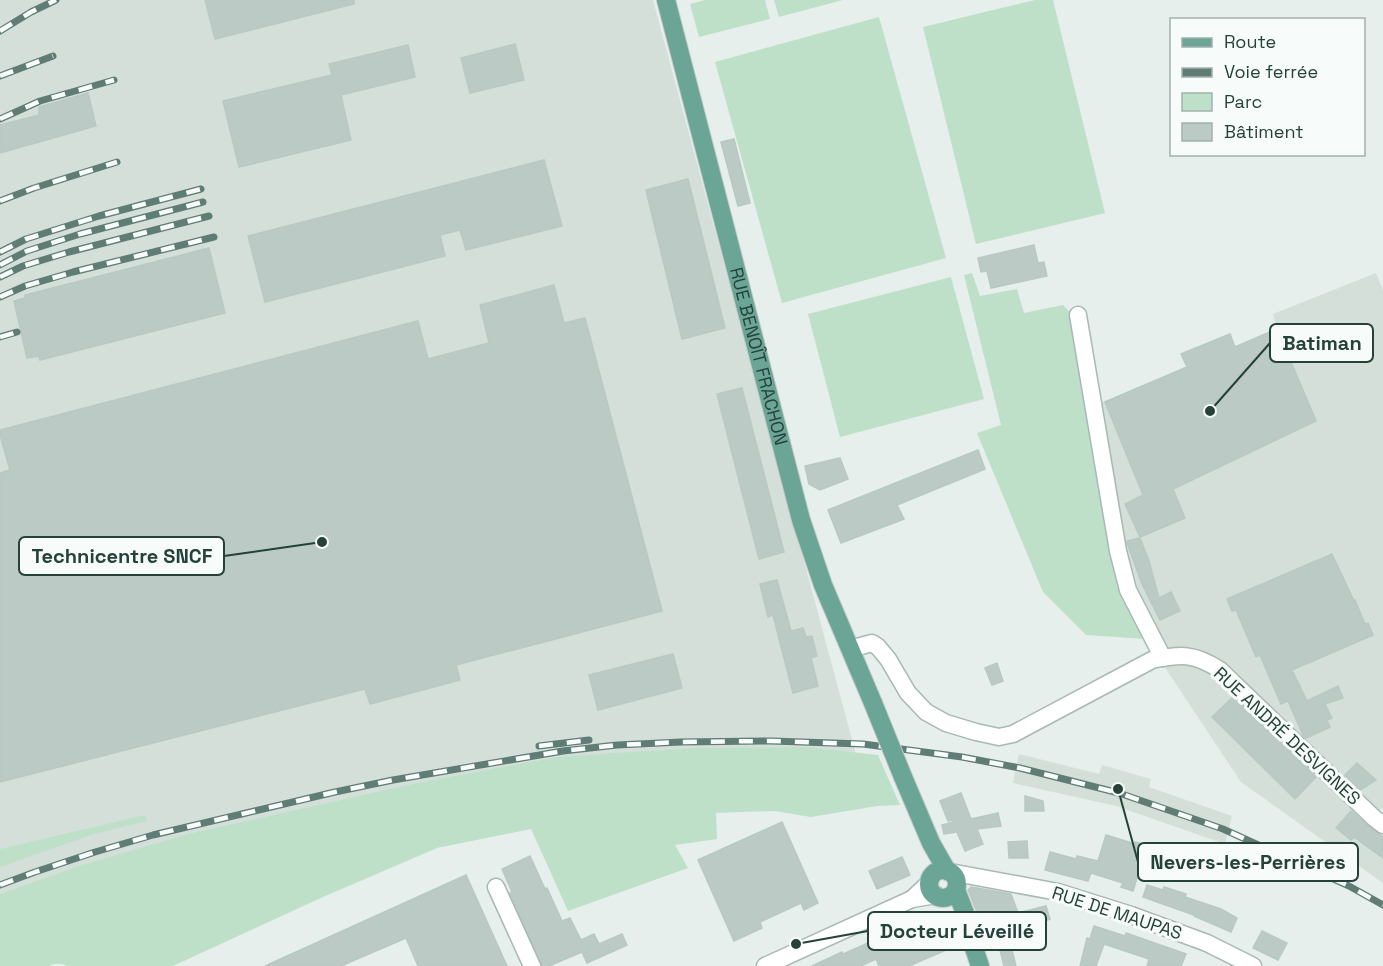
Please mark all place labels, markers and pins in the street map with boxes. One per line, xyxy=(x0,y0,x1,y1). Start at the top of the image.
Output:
callout: Batiman xyxy=(1270,324,1373,362)
callout: Technicentre SNCF xyxy=(19,537,224,575)
callout: Nevers-les-Perrières xyxy=(1138,843,1358,881)
callout: Docteur Léveillé xyxy=(868,912,1046,950)

